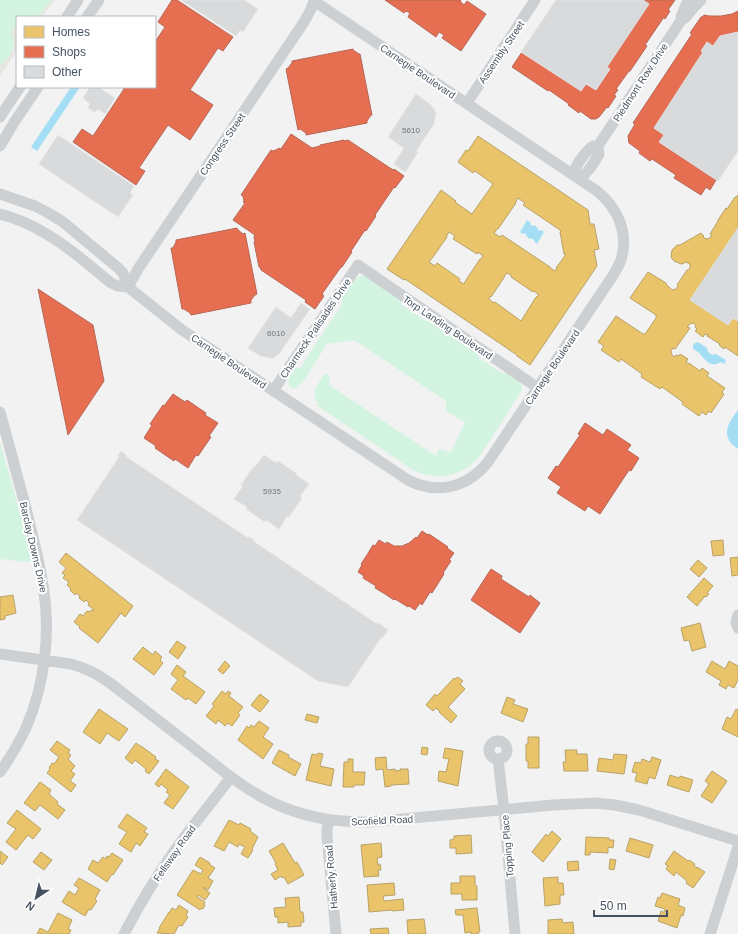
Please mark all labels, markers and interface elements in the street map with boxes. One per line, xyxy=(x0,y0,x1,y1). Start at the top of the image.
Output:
legend xyxy=(16,16,156,88)
street label: Assembly Street xyxy=(476,19,526,86)
text: Homes xyxy=(52,25,90,39)
street label: Piedmont Row Drive xyxy=(611,41,670,123)
street label: Carnegie Boulevard xyxy=(378,42,457,101)
text: Shops xyxy=(52,45,86,59)
text: Other xyxy=(52,65,82,79)
street label: Congress Street xyxy=(198,111,247,177)
house number: 5610 xyxy=(402,126,420,135)
street label: Charmeck Palisades Drive xyxy=(278,276,353,380)
street label: Torp Landing Boulevard xyxy=(401,293,495,362)
street label: Carnegie Boulevard xyxy=(523,328,582,407)
house number: 6010 xyxy=(267,329,285,338)
street label: Carnegie Boulevard xyxy=(189,332,268,391)
house number: 5935 xyxy=(263,487,281,496)
street label: Barclay Downs Drive xyxy=(18,501,49,594)
street label: Scofield Road xyxy=(351,813,413,828)
street label: Topping Place xyxy=(499,814,516,878)
street label: Fellsway Road xyxy=(151,823,198,883)
street label: Hatherly Road xyxy=(323,845,340,909)
north arrow xyxy=(16,878,56,918)
scale bar xyxy=(594,892,667,918)
text: N xyxy=(24,899,37,913)
text: 50 m xyxy=(600,899,627,913)

